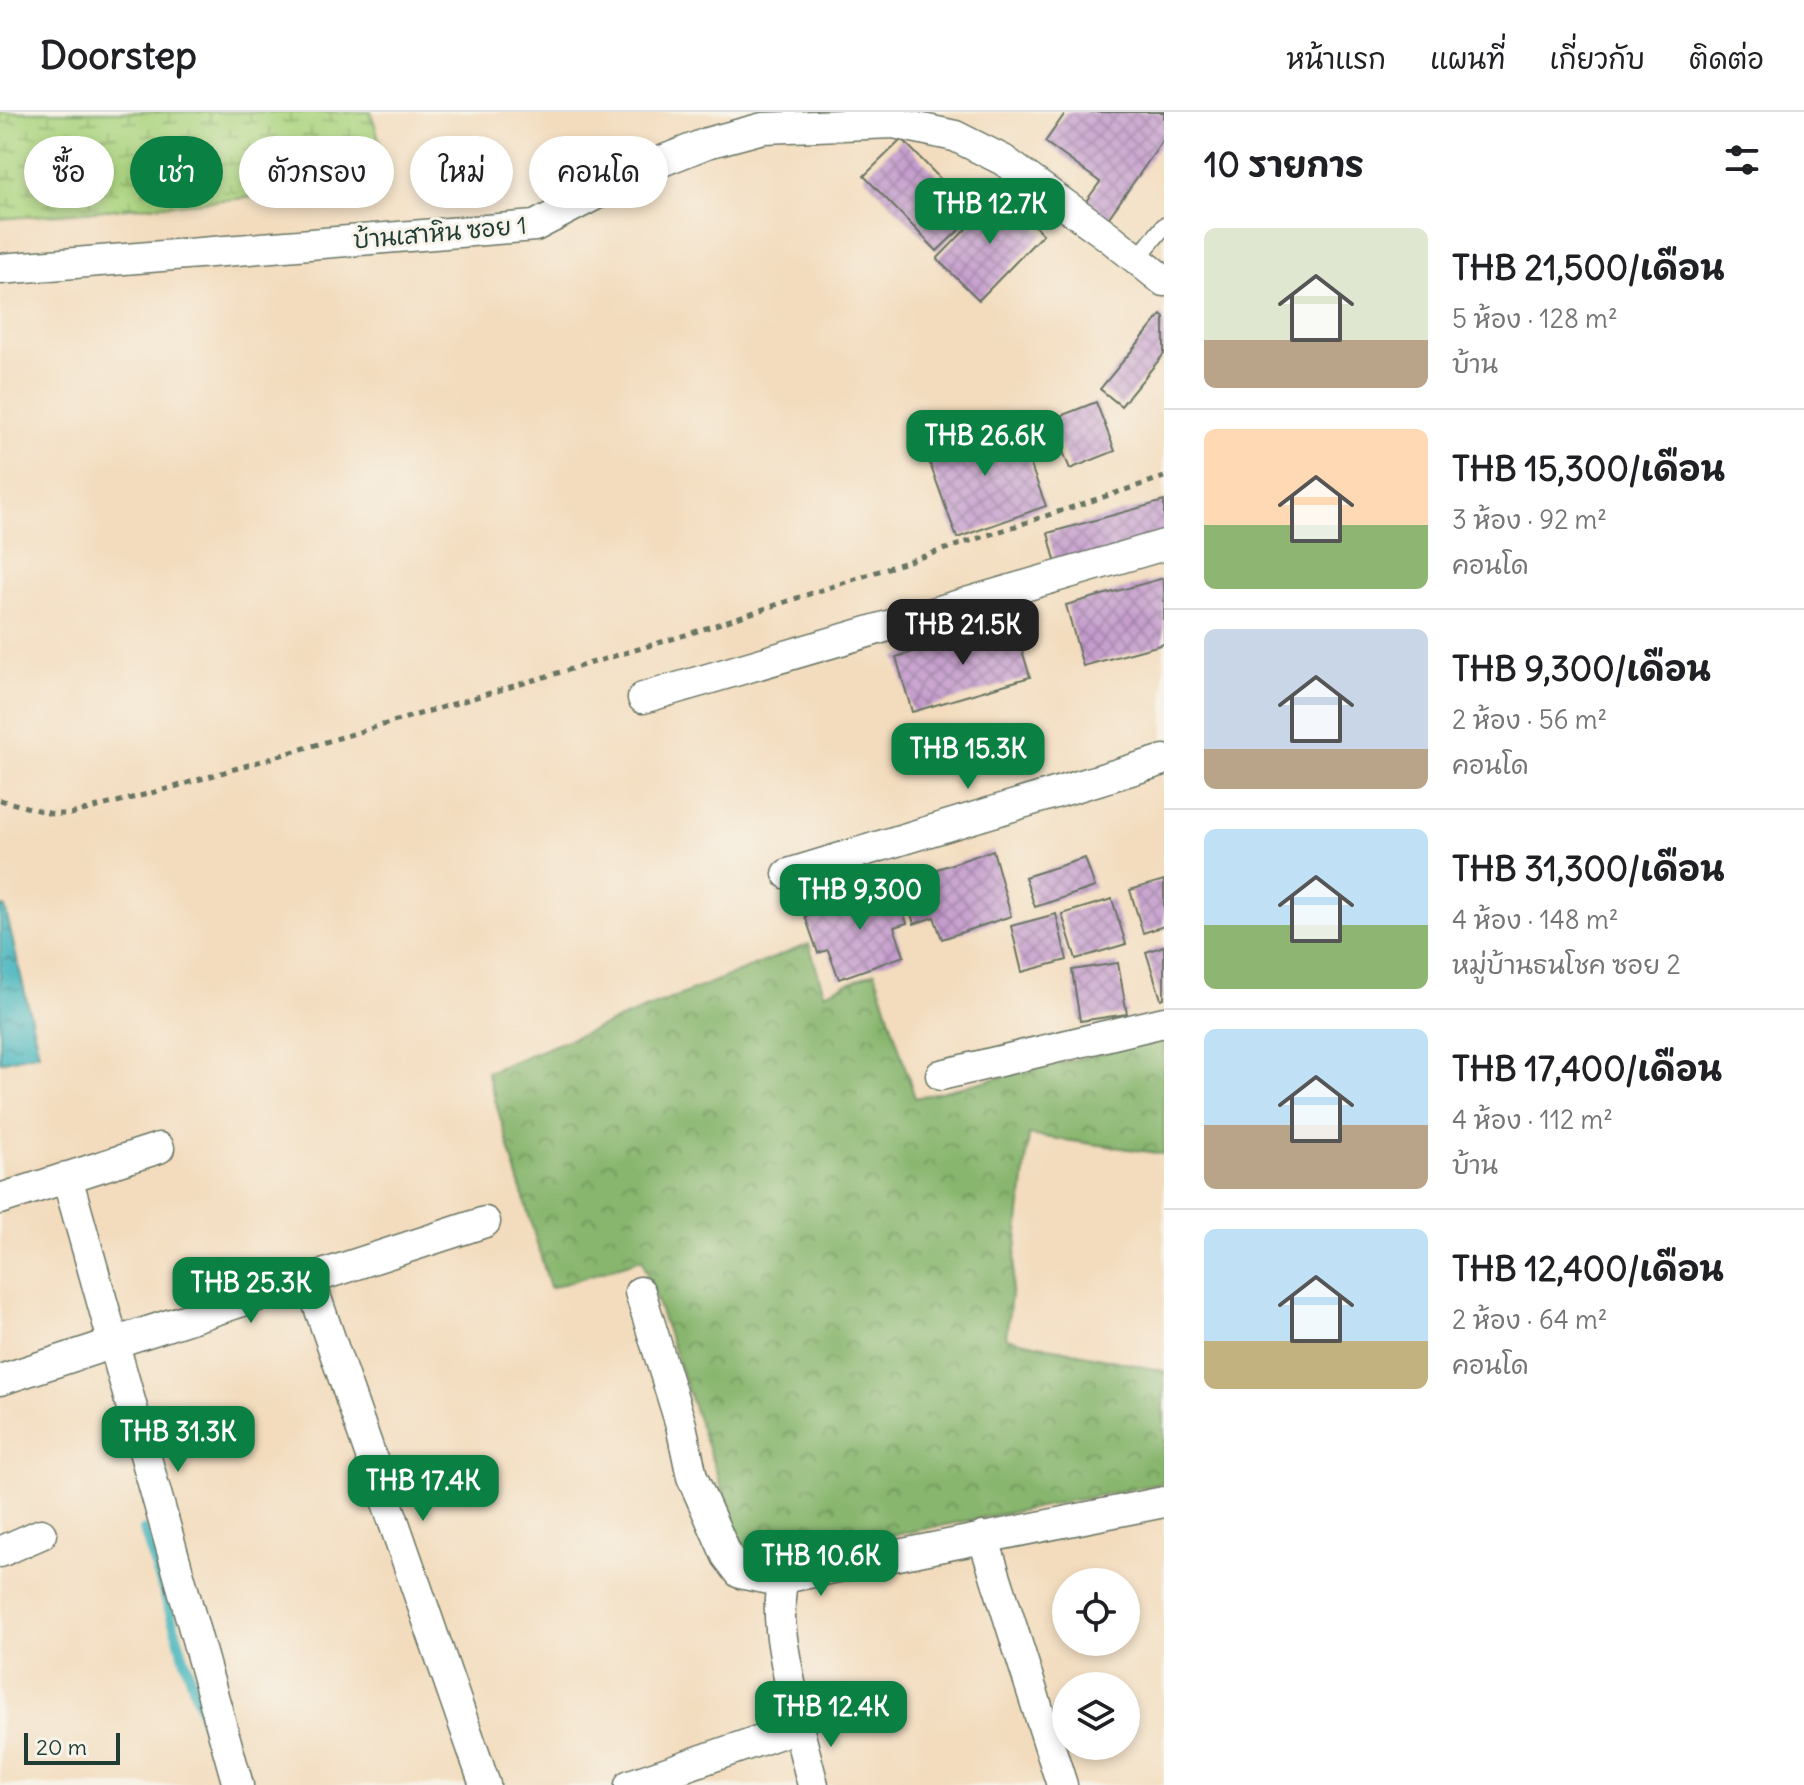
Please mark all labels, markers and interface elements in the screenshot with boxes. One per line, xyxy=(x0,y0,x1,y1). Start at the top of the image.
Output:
text: Doorstep xyxy=(40,32,197,79)
text: หน้าแรก xyxy=(1286,41,1386,77)
text: แผนที่ xyxy=(1430,41,1506,77)
text: เกี่ยวกับ xyxy=(1550,41,1645,77)
text: ติดต่อ xyxy=(1689,41,1764,77)
chip: ซื้อ xyxy=(24,136,114,208)
chip: เช่า xyxy=(130,136,223,208)
chip: ตัวกรอง xyxy=(239,136,394,208)
chip: ใหม่ xyxy=(410,136,513,208)
chip: คอนโด xyxy=(529,136,668,208)
icon: filters xyxy=(1720,138,1764,182)
text: 10 รายการ xyxy=(1204,143,1364,186)
pin: THB 12.7K xyxy=(898,178,1082,246)
text: THB 12.7K xyxy=(933,187,1047,220)
street label: บ้านเสาหิน ซอย 1 xyxy=(352,209,528,255)
text: THB 21,500/เดือน xyxy=(1452,246,1725,289)
icon: home xyxy=(1268,260,1364,356)
text: 5 ห้อง · 128 m² xyxy=(1452,302,1618,335)
text: บ้าน xyxy=(1452,347,1498,380)
pin: THB 26.6K xyxy=(893,410,1077,478)
text: THB 26.6K xyxy=(924,419,1046,452)
text: THB 15,300/เดือน xyxy=(1452,447,1725,490)
icon: home xyxy=(1268,461,1364,557)
text: 3 ห้อง · 92 m² xyxy=(1452,503,1607,536)
text: คอนโด xyxy=(1452,548,1529,581)
pin: THB 21.5K xyxy=(871,599,1055,667)
text: THB 21.5K xyxy=(905,608,1021,641)
text: THB 9,300/เดือน xyxy=(1452,647,1711,690)
icon: home xyxy=(1268,661,1364,757)
text: 2 ห้อง · 56 m² xyxy=(1452,703,1607,736)
pin: THB 15.3K xyxy=(876,723,1060,791)
text: THB 15.3K xyxy=(910,732,1026,765)
text: คอนโด xyxy=(1452,748,1529,781)
text: THB 31,300/เดือน xyxy=(1452,847,1725,890)
icon: home xyxy=(1268,861,1364,957)
pin: THB 9,300 xyxy=(768,864,952,932)
text: THB 9,300 xyxy=(798,873,922,906)
text: 4 ห้อง · 148 m² xyxy=(1452,903,1618,936)
text: หมู่บ้านธนโชค ซอย 2 xyxy=(1452,948,1681,981)
text: THB 17,400/เดือน xyxy=(1452,1047,1722,1090)
icon: home xyxy=(1268,1061,1364,1157)
text: 4 ห้อง · 112 m² xyxy=(1452,1103,1613,1136)
text: บ้าน xyxy=(1452,1148,1498,1181)
text: THB 12,400/เดือน xyxy=(1452,1247,1724,1290)
pin: THB 25.3K xyxy=(159,1257,343,1325)
icon: home xyxy=(1268,1261,1364,1357)
text: THB 25.3K xyxy=(191,1266,311,1299)
text: 2 ห้อง · 64 m² xyxy=(1452,1303,1607,1336)
text: คอนโด xyxy=(1452,1348,1529,1381)
pin: THB 31.3K xyxy=(86,1406,270,1474)
text: THB 31.3K xyxy=(120,1415,236,1448)
pin: THB 17.4K xyxy=(331,1455,515,1523)
text: THB 17.4K xyxy=(366,1464,480,1497)
pin: THB 10.6K xyxy=(729,1530,913,1598)
text: THB 10.6K xyxy=(761,1539,881,1572)
map controls xyxy=(1052,1568,1140,1760)
button: locate xyxy=(1052,1568,1140,1656)
button: layers xyxy=(1052,1672,1140,1760)
pin: THB 12.4K xyxy=(739,1681,923,1749)
text: THB 12.4K xyxy=(773,1690,889,1723)
scale bar xyxy=(24,1729,120,1765)
text: 20 m xyxy=(36,1733,87,1761)

